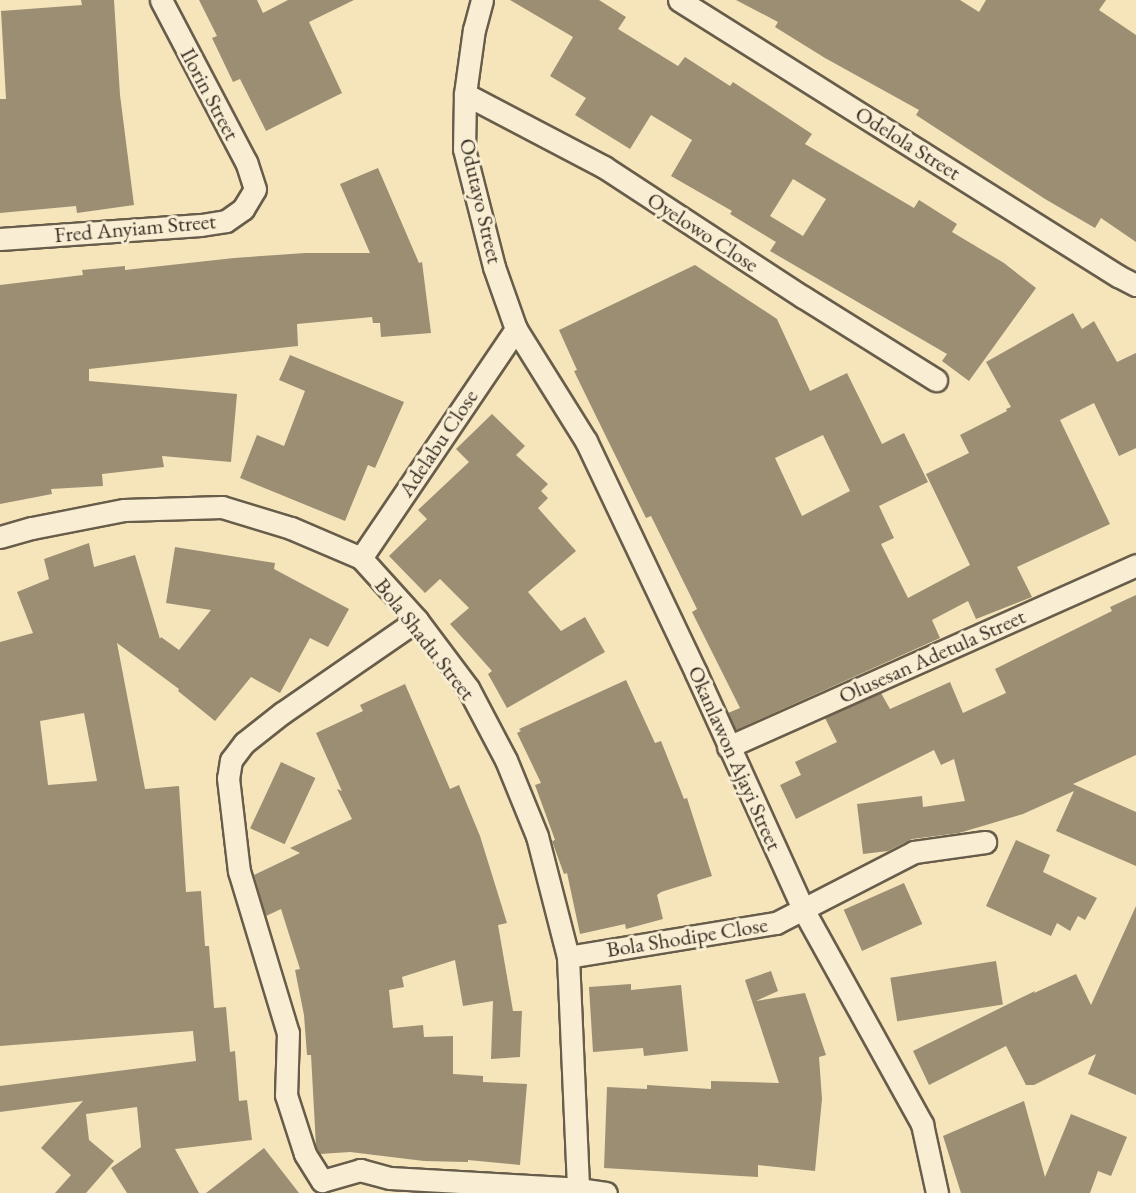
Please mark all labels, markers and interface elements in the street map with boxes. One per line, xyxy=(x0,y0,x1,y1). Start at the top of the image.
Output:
street label: Ilorin Street xyxy=(175,43,245,145)
street label: Odelola Street xyxy=(850,100,966,186)
street label: Odutayo Street xyxy=(454,136,508,266)
street label: Oyelowo Close xyxy=(642,186,764,278)
street label: Fred Anyiam Street xyxy=(53,208,217,248)
street label: Adelabu Close xyxy=(392,384,484,502)
street label: Bola Shadu Street xyxy=(369,573,481,705)
street label: Olusesan Adetula Street xyxy=(835,603,1029,709)
street label: Okanlawon Ajayi Street xyxy=(682,662,788,854)
street label: Bola Shodipe Close xyxy=(605,911,769,963)

